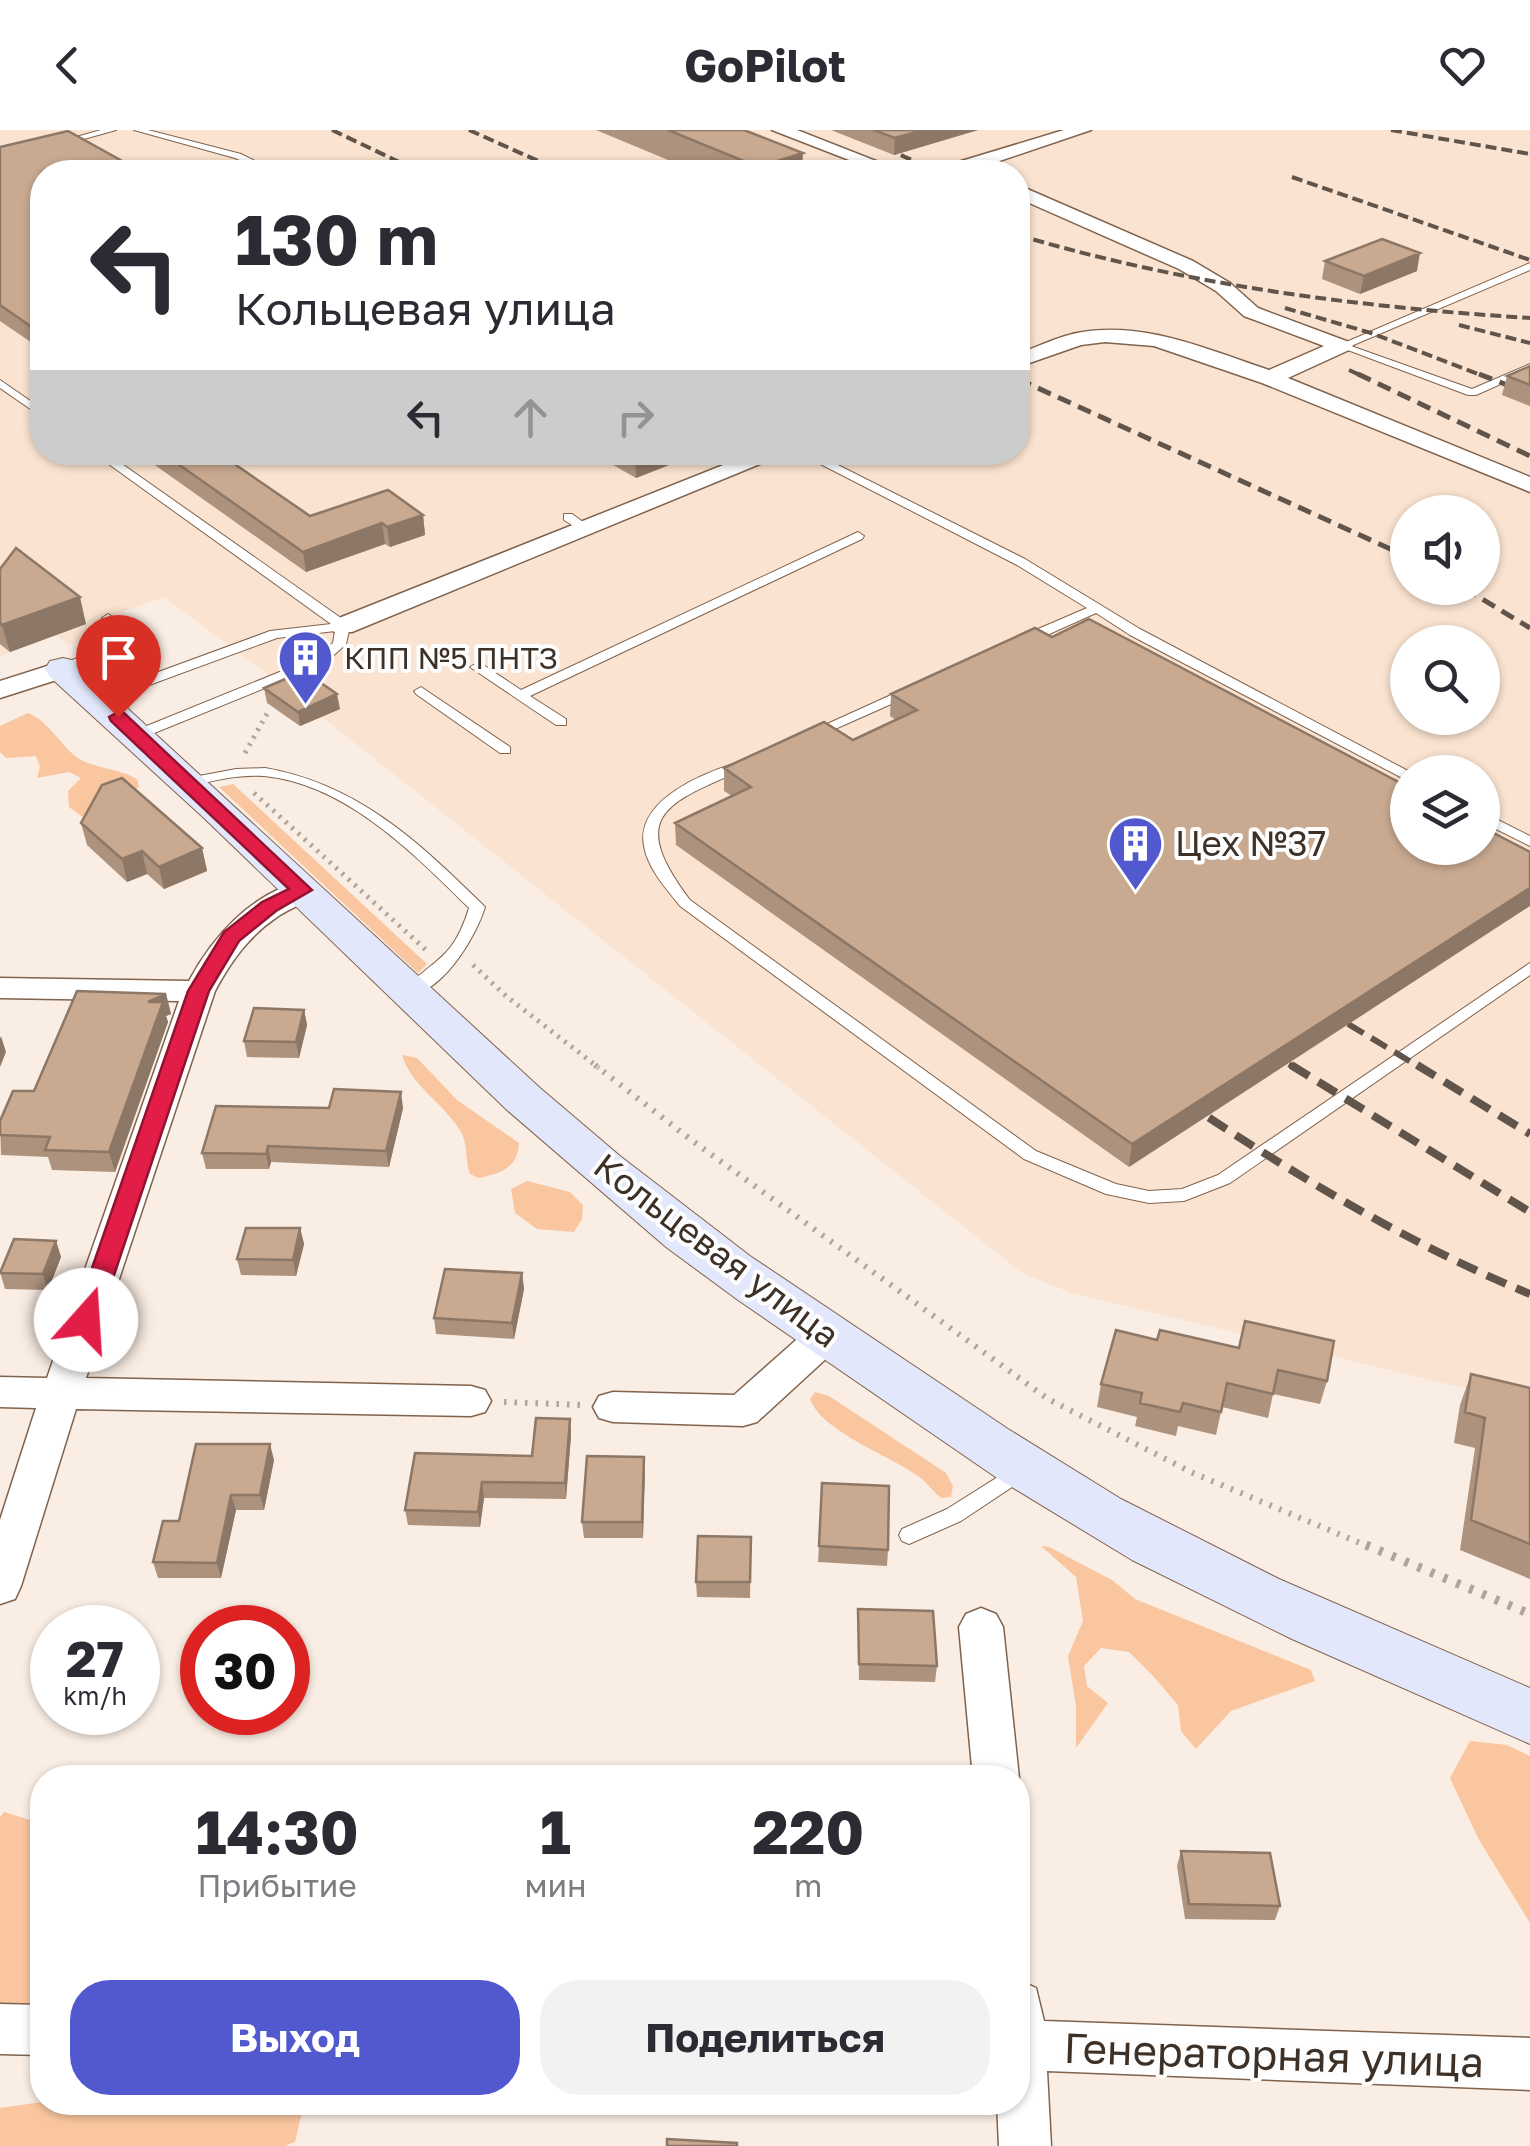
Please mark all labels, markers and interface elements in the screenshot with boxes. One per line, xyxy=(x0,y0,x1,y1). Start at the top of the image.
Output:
icon: back xyxy=(40,38,95,93)
text: GoPilot xyxy=(684,38,846,92)
icon: heart xyxy=(1435,38,1490,93)
text: 130 m xyxy=(235,196,438,280)
icon: left xyxy=(70,200,200,330)
text: Кольцевая улица xyxy=(235,281,616,335)
icon: left xyxy=(398,390,453,445)
icon: ahead xyxy=(503,390,558,445)
icon: right xyxy=(608,390,663,445)
map controls xyxy=(1390,495,1500,865)
button: sound xyxy=(1390,495,1500,605)
pin xyxy=(76,615,161,718)
button: search xyxy=(1390,625,1500,735)
building icon: КПП №5 ПНТЗ xyxy=(275,628,335,707)
icon: arrive xyxy=(91,630,146,685)
place label: КПП №5 ПНТЗ xyxy=(344,640,558,676)
button: layers xyxy=(1390,755,1500,865)
building icon: Цех №37 xyxy=(1106,813,1166,892)
place label: Цех №37 xyxy=(1175,822,1326,864)
street label: Кольцевая улица xyxy=(586,1144,848,1356)
position arrow xyxy=(34,1268,138,1372)
speed limit sign: 30 xyxy=(180,1605,310,1735)
text: 27 xyxy=(66,1628,124,1688)
text: km/h xyxy=(63,1680,127,1711)
text: 14:30 xyxy=(196,1795,359,1867)
text: 1 xyxy=(540,1795,571,1867)
text: 220 xyxy=(752,1795,864,1867)
text: Прибытие xyxy=(198,1866,357,1904)
text: мин xyxy=(524,1866,587,1904)
text: m xyxy=(794,1866,822,1904)
button: Выход xyxy=(70,1980,520,2095)
button: Поделиться xyxy=(540,1980,990,2095)
street label: Генераторная улица xyxy=(1063,2022,1485,2086)

